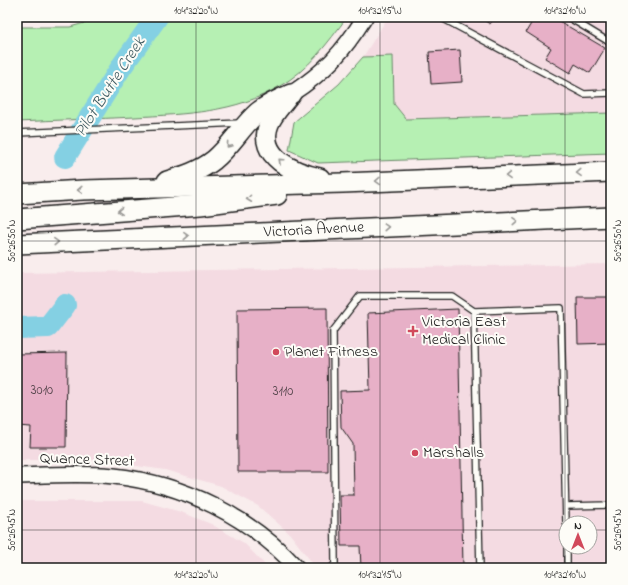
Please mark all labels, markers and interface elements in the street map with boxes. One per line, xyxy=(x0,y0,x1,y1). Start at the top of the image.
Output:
text: 104°32'20"W xyxy=(174,4,218,19)
text: 104°32'15"W xyxy=(358,4,402,19)
text: 104°32'10"W xyxy=(544,4,586,19)
water label: Pilot Butte Creek xyxy=(68,31,153,142)
one-way arrow xyxy=(227,140,234,148)
one-way arrow xyxy=(278,159,285,166)
one-way arrow xyxy=(576,169,582,177)
one-way arrow xyxy=(505,172,511,180)
one-way arrow xyxy=(375,177,381,186)
one-way arrow xyxy=(76,186,83,195)
one-way arrow xyxy=(246,194,252,203)
one-way arrow xyxy=(117,206,123,215)
street label: Victoria Avenue xyxy=(262,215,366,245)
one-way arrow xyxy=(512,216,518,225)
text: 50°26'50"N xyxy=(5,220,20,262)
text: 50°26'50"N xyxy=(611,220,626,262)
one-way arrow xyxy=(383,222,389,231)
one-way arrow xyxy=(183,232,189,240)
one-way arrow xyxy=(53,238,59,246)
place label: Victoria East Medical Clinic xyxy=(421,310,507,352)
marker: Victoria East Medical Clinic xyxy=(407,325,419,337)
place label: Planet Fitness xyxy=(284,340,378,364)
marker: Planet Fitness xyxy=(271,347,281,357)
house number: 3010 xyxy=(31,380,53,401)
house number: 3110 xyxy=(273,381,293,402)
place label: Marshalls xyxy=(423,441,484,465)
street label: Quance Street xyxy=(39,446,135,474)
marker: Marshalls xyxy=(410,448,420,458)
text: 50°26'45"N xyxy=(5,509,20,551)
text: 50°26'45"N xyxy=(611,509,626,551)
north arrow xyxy=(558,515,598,555)
text: N xyxy=(574,518,582,534)
text: 104°32'20"W xyxy=(174,568,218,583)
text: 104°32'15"W xyxy=(358,568,402,583)
text: 104°32'10"W xyxy=(544,568,586,583)

